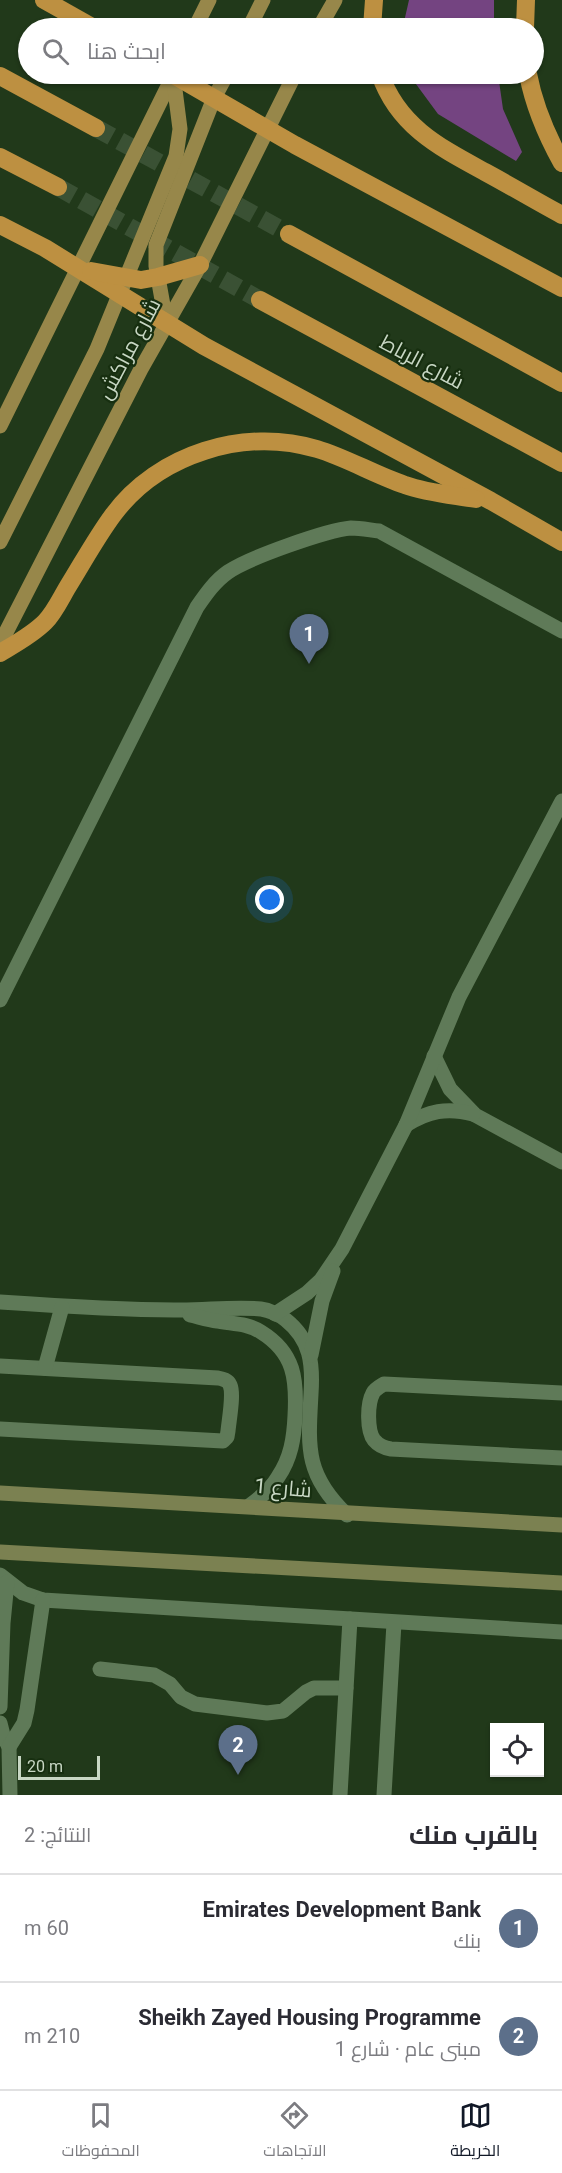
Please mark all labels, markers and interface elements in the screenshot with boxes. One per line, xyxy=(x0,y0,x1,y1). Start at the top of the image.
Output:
search box xyxy=(18,18,544,84)
icon: search xyxy=(39,35,72,68)
text: ابحث هنا xyxy=(87,39,166,64)
street label: شارع مراكش xyxy=(92,295,167,404)
street label: شارع الرباط xyxy=(375,330,468,396)
pin: 1 xyxy=(290,614,328,664)
your location xyxy=(255,885,284,914)
street label: شارع 1 xyxy=(253,1474,313,1504)
map controls xyxy=(490,1723,544,1777)
button: locate xyxy=(490,1723,544,1777)
pin: 2 xyxy=(218,1726,258,1775)
scale bar xyxy=(18,1753,100,1780)
text: 20 m xyxy=(27,1757,63,1776)
text: بالقرب منك xyxy=(409,1820,538,1850)
text: النتائج: 2 xyxy=(24,1823,92,1847)
text: Emirates Development Bank xyxy=(203,1897,481,1922)
text: 60 m xyxy=(24,1916,69,1940)
text: 1 xyxy=(513,1916,524,1940)
text: بنك xyxy=(453,1929,481,1953)
text: Sheikh Zayed Housing Programme xyxy=(138,2005,481,2030)
text: 210 m xyxy=(24,2024,80,2048)
text: 2 xyxy=(513,2024,524,2048)
text: مبنى عام · شارع 1 xyxy=(335,2037,481,2061)
tab: المحفوظات xyxy=(62,2099,140,2165)
tab: الاتجاهات xyxy=(263,2099,327,2165)
tab: الخريطة xyxy=(450,2099,500,2165)

